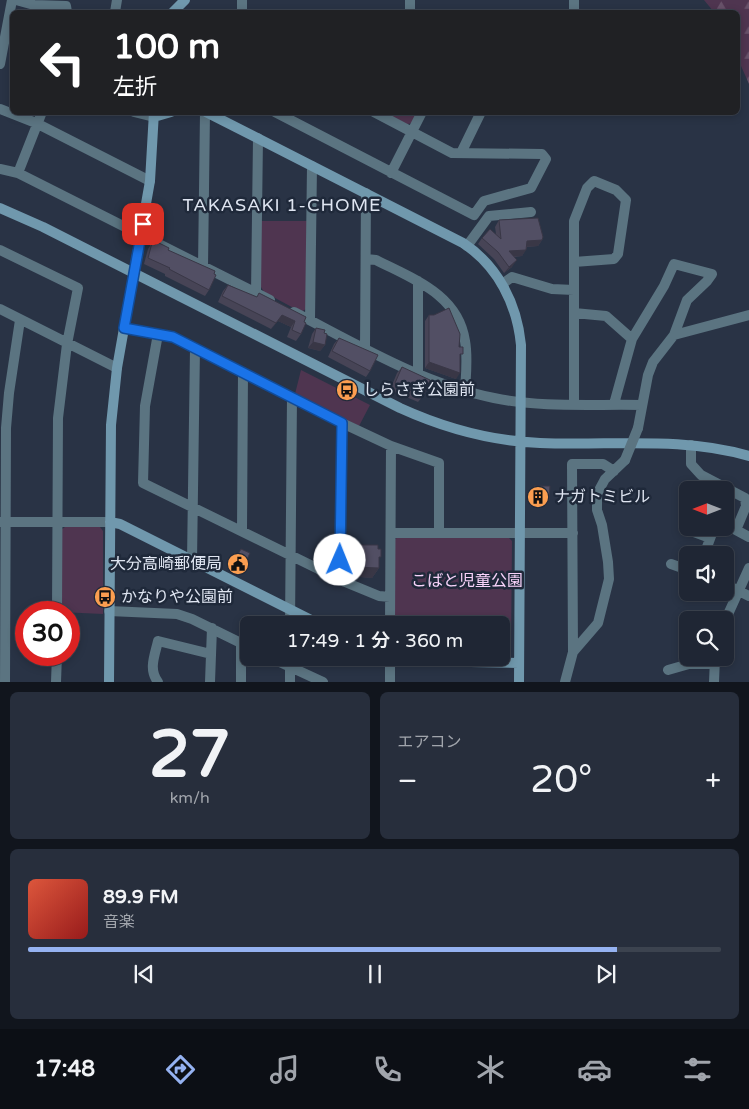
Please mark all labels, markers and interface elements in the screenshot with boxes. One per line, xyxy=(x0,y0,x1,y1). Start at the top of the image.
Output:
text: 100 m xyxy=(113,26,220,68)
icon: left xyxy=(30,30,95,95)
text: 左折 xyxy=(113,74,157,100)
district label: TAKASAKI 1-CHOME xyxy=(182,194,382,216)
pin xyxy=(122,203,164,245)
icon: arrive xyxy=(129,210,157,238)
bus stop icon: しらさぎ公園前 xyxy=(335,378,359,402)
place label: しらさぎ公園前 xyxy=(363,380,475,400)
north arrow xyxy=(679,481,734,536)
map controls xyxy=(679,481,734,666)
building icon: ナガトミビル xyxy=(526,485,550,509)
place label: ナガトミビル xyxy=(554,487,650,507)
position arrow xyxy=(313,533,365,585)
button: sound xyxy=(679,546,734,601)
public building icon: 大分高崎郵便局 xyxy=(226,552,250,576)
place label: 大分高崎郵便局 xyxy=(110,554,222,574)
park label: こばと児童公園 xyxy=(411,571,523,591)
bus stop icon: かなりや公園前 xyxy=(93,585,117,609)
place label: かなりや公園前 xyxy=(121,587,233,607)
speed limit sign: 30 xyxy=(15,601,80,666)
button: search xyxy=(679,611,734,666)
text: 17:49 · 1 分 · 360 m xyxy=(287,630,463,652)
text: 27 xyxy=(149,716,231,795)
text: エアコン xyxy=(398,732,462,752)
text: 20° xyxy=(530,757,592,803)
text: − xyxy=(398,764,417,798)
text: + xyxy=(705,764,721,798)
text: km/h xyxy=(170,788,210,808)
text: 89.9 FM xyxy=(103,886,179,908)
text: 音楽 xyxy=(103,912,135,932)
icon: previous xyxy=(130,960,158,988)
icon: pause xyxy=(361,960,389,988)
icon: next xyxy=(592,960,620,988)
icon: directions xyxy=(163,1052,198,1087)
icon: music xyxy=(267,1052,302,1087)
icon: phone xyxy=(370,1052,405,1087)
icon: climate xyxy=(473,1052,508,1087)
icon: car xyxy=(577,1052,612,1087)
icon: filters xyxy=(680,1052,715,1087)
text: 17:48 xyxy=(34,1056,95,1082)

